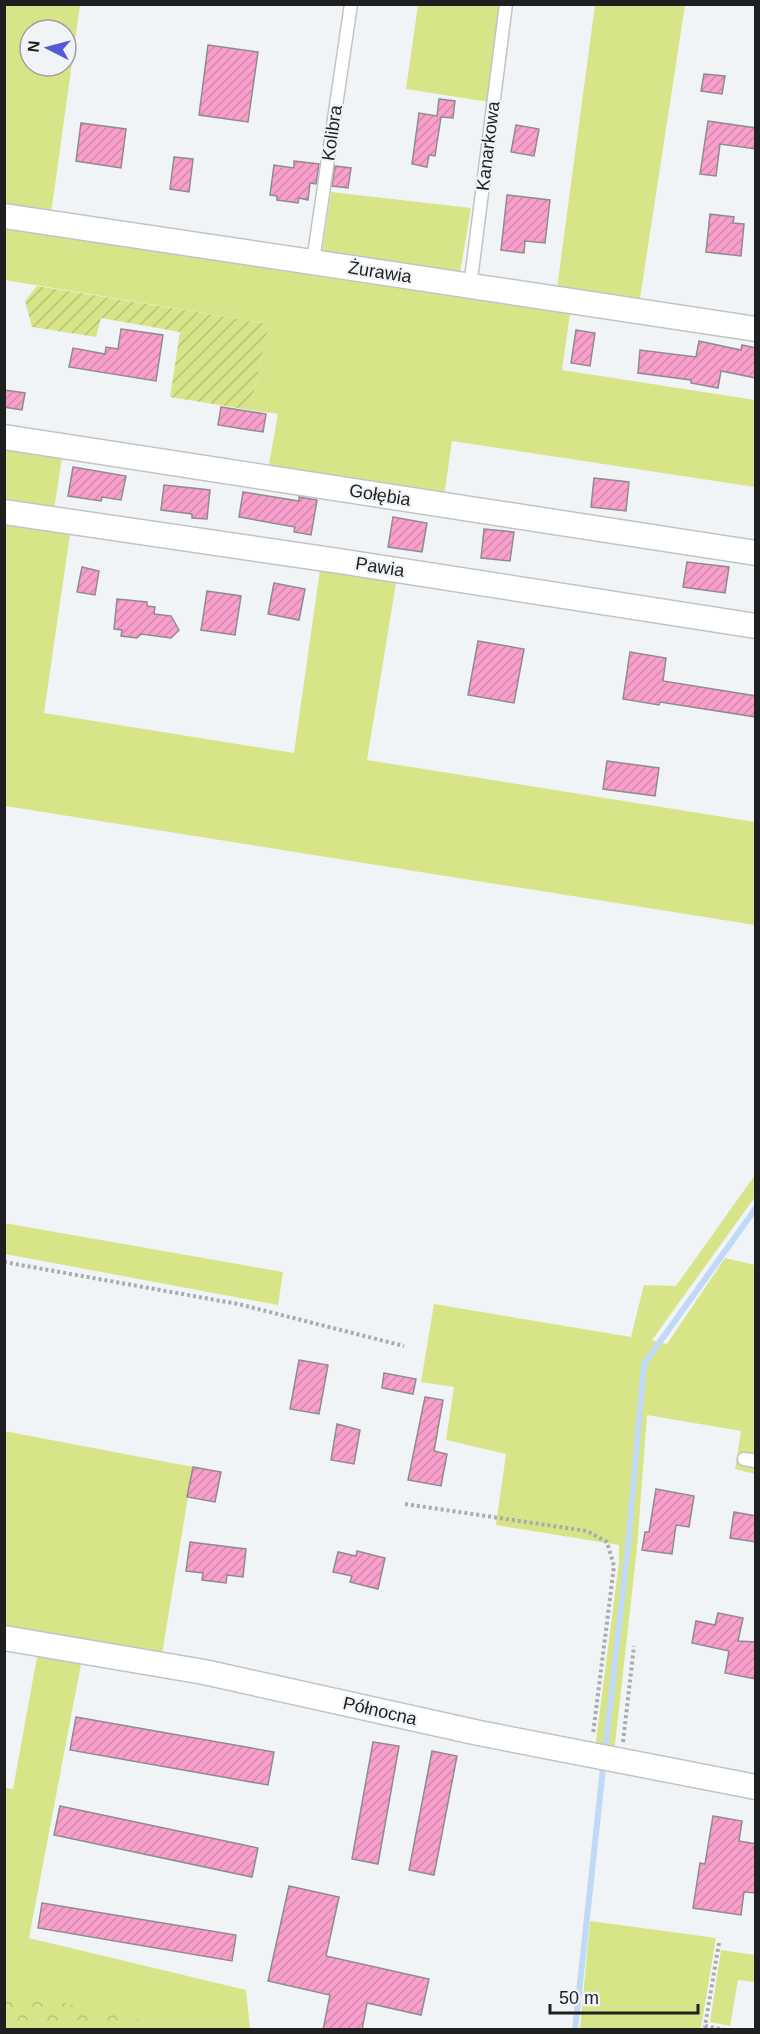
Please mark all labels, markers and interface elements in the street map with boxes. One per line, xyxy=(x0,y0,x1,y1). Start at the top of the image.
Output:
north arrow xyxy=(18,18,78,78)
text: N xyxy=(25,40,43,53)
street label: Kanarkowa xyxy=(473,99,504,192)
street label: Kolibra xyxy=(318,103,346,162)
street label: Żurawia xyxy=(347,257,414,287)
street label: Gołębia xyxy=(348,480,413,510)
street label: Pawia xyxy=(354,553,407,581)
street label: Północna xyxy=(341,1693,420,1729)
scale bar xyxy=(550,1977,698,2015)
text: 50 m xyxy=(559,1988,599,2008)

